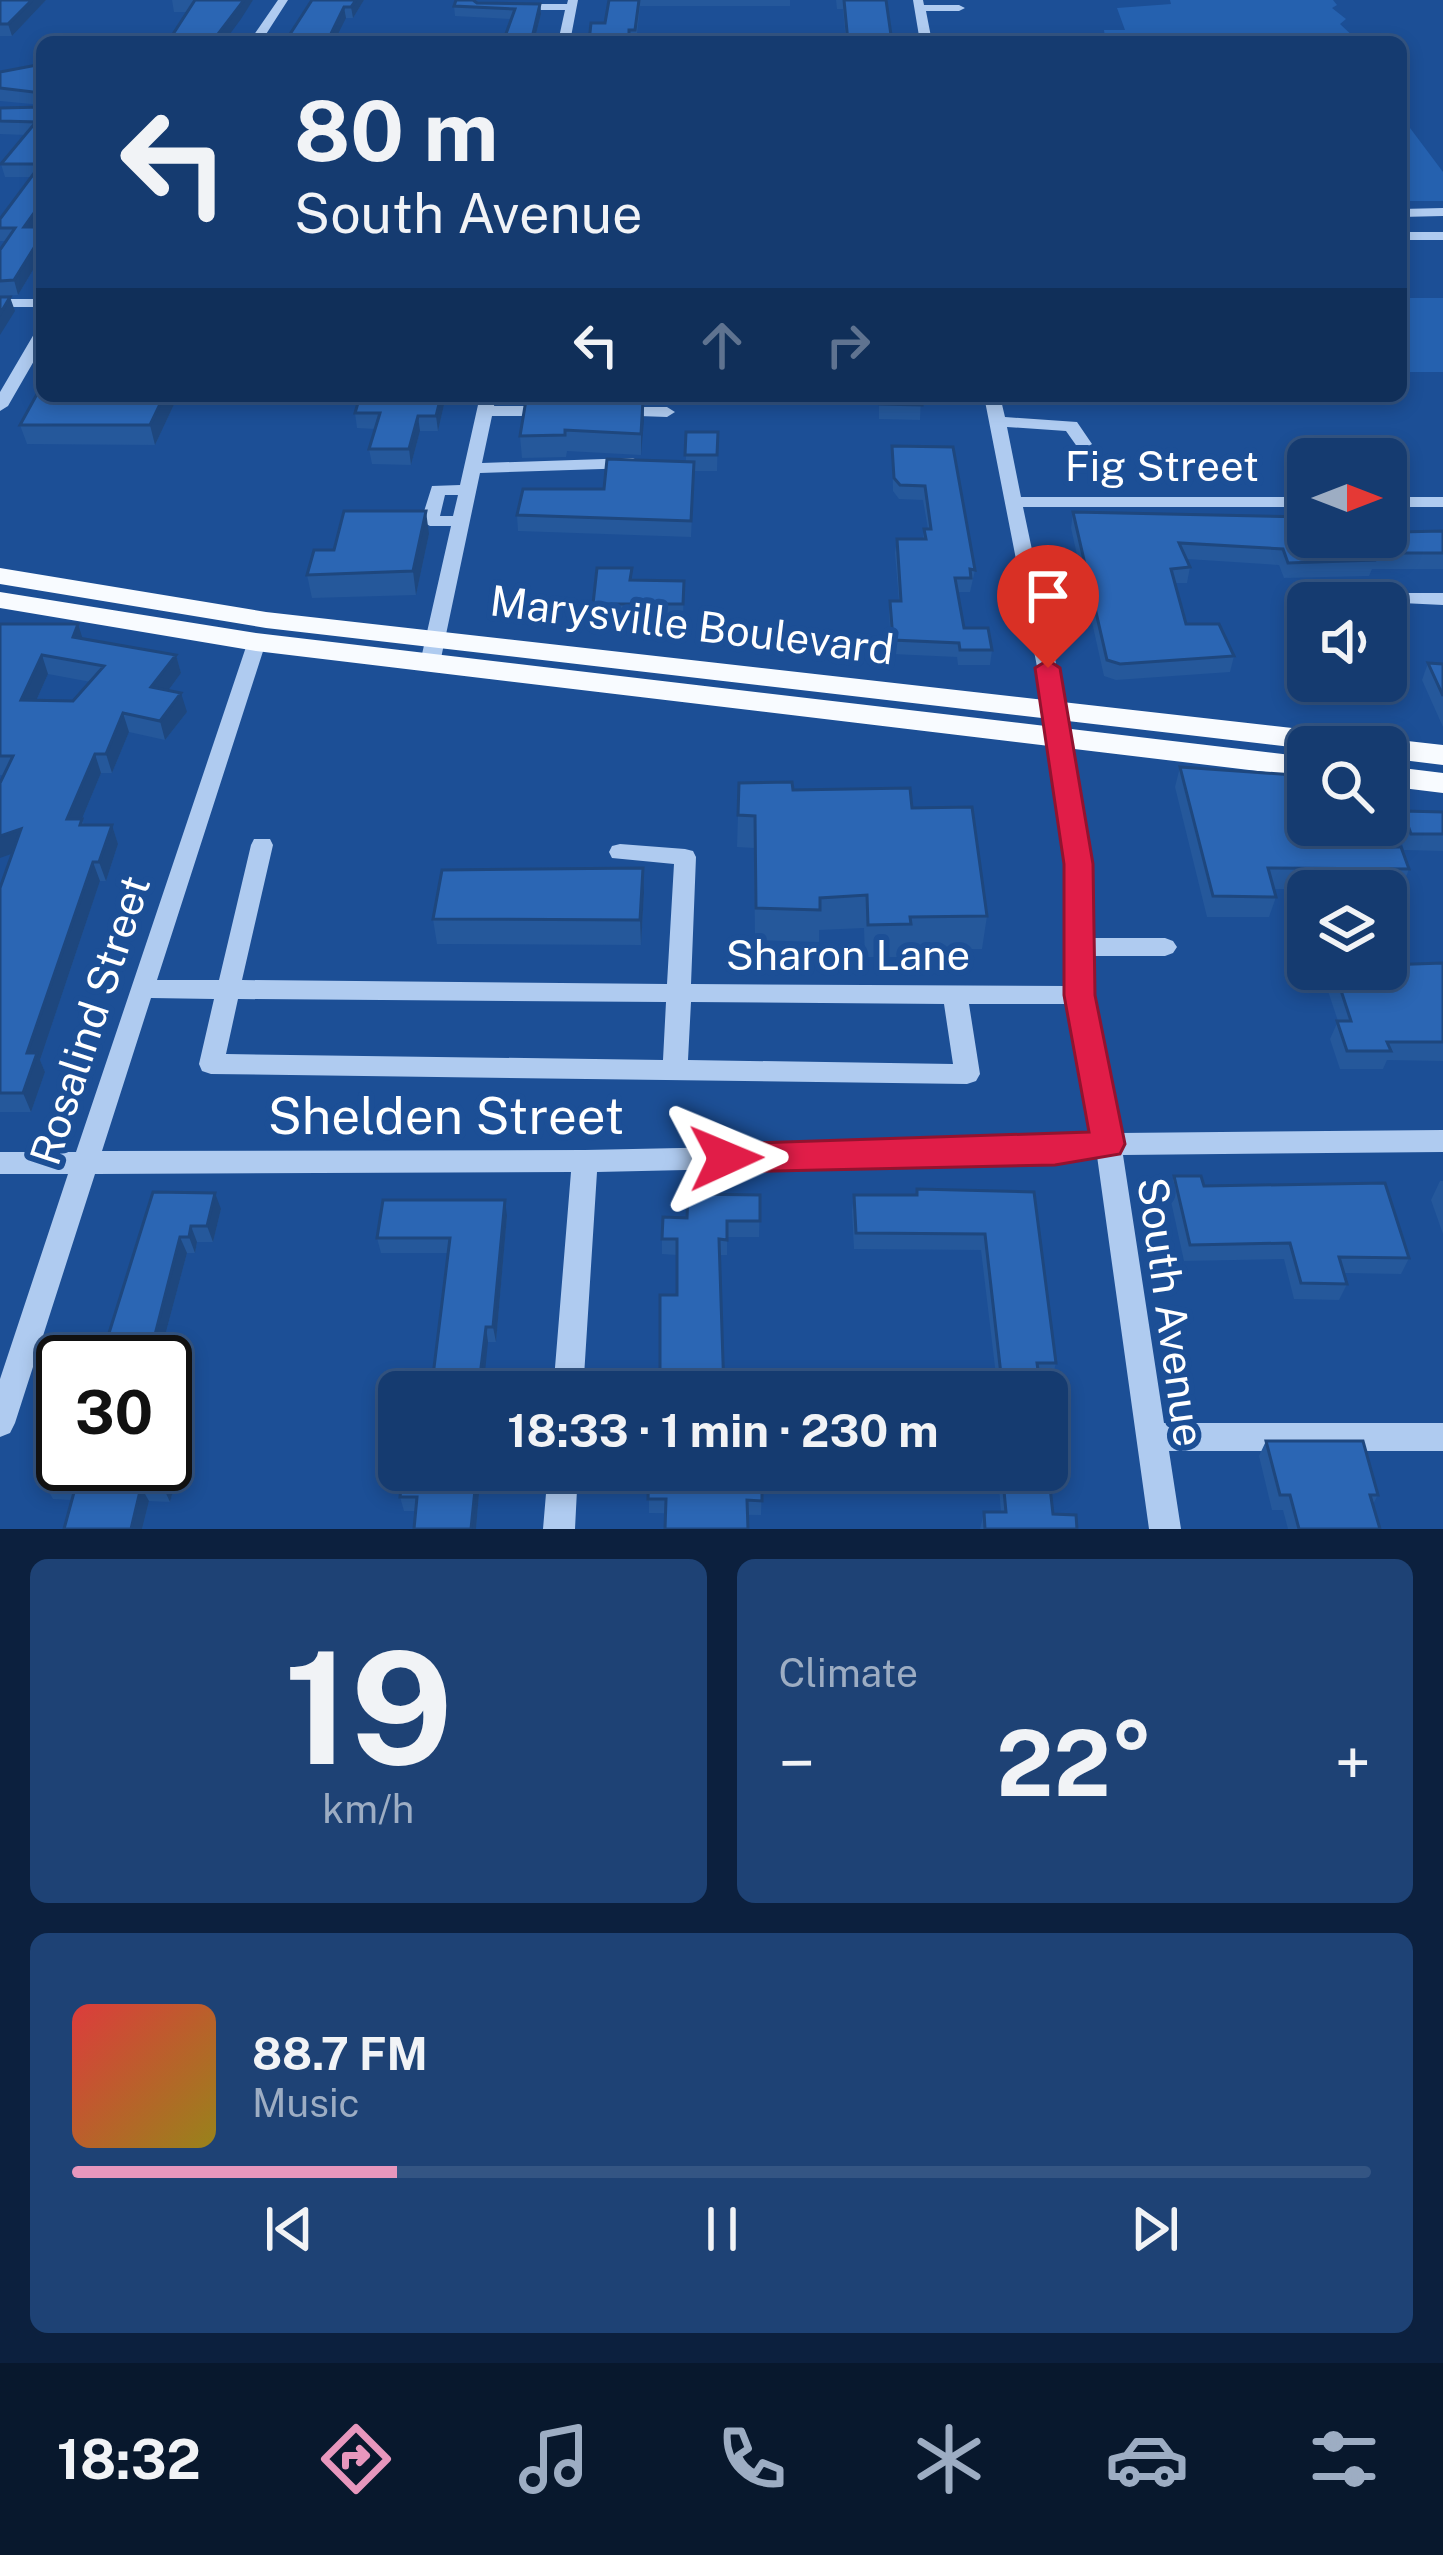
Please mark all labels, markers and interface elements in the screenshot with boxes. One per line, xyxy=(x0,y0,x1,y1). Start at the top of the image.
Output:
text: 80 m xyxy=(294,81,498,180)
icon: left xyxy=(96,84,252,240)
text: South Avenue xyxy=(294,182,643,245)
icon: left xyxy=(563,312,629,378)
icon: ahead xyxy=(689,312,755,378)
icon: right xyxy=(815,312,881,378)
north arrow xyxy=(1287,438,1407,558)
map controls xyxy=(1287,438,1407,990)
street label: Fig Street xyxy=(1065,441,1259,490)
pin xyxy=(997,545,1099,668)
icon: arrive xyxy=(1015,563,1081,629)
street label: Marysville Boulevard xyxy=(487,575,897,674)
button: sound xyxy=(1287,582,1407,702)
button: search xyxy=(1287,726,1407,846)
street label: Rosalind Street xyxy=(20,869,159,1171)
button: layers xyxy=(1287,870,1407,990)
street label: Sharon Lane xyxy=(726,930,970,979)
street label: Shelden Street xyxy=(268,1086,624,1145)
position arrow xyxy=(663,1095,789,1221)
street label: South Avenue xyxy=(1128,1174,1215,1450)
speed limit sign: 30 xyxy=(36,1335,192,1491)
text: 18:33 · 1 min · 230 m xyxy=(507,1404,939,1457)
text: 19 xyxy=(283,1616,453,1799)
text: Climate xyxy=(779,1650,918,1696)
text: 22° xyxy=(996,1710,1153,1816)
text: − xyxy=(779,1724,815,1802)
text: + xyxy=(1334,1724,1371,1802)
text: km/h xyxy=(322,1786,414,1832)
text: 88.7 FM xyxy=(252,2027,428,2080)
text: Music xyxy=(252,2080,360,2126)
icon: previous xyxy=(256,2196,322,2262)
icon: pause xyxy=(689,2196,755,2262)
icon: next xyxy=(1122,2196,1188,2262)
icon: directions xyxy=(314,2417,398,2501)
icon: music xyxy=(512,2417,596,2501)
icon: phone xyxy=(710,2417,794,2501)
icon: climate xyxy=(907,2417,991,2501)
icon: car xyxy=(1105,2417,1189,2501)
icon: filters xyxy=(1302,2417,1386,2501)
text: 18:32 xyxy=(57,2428,201,2491)

